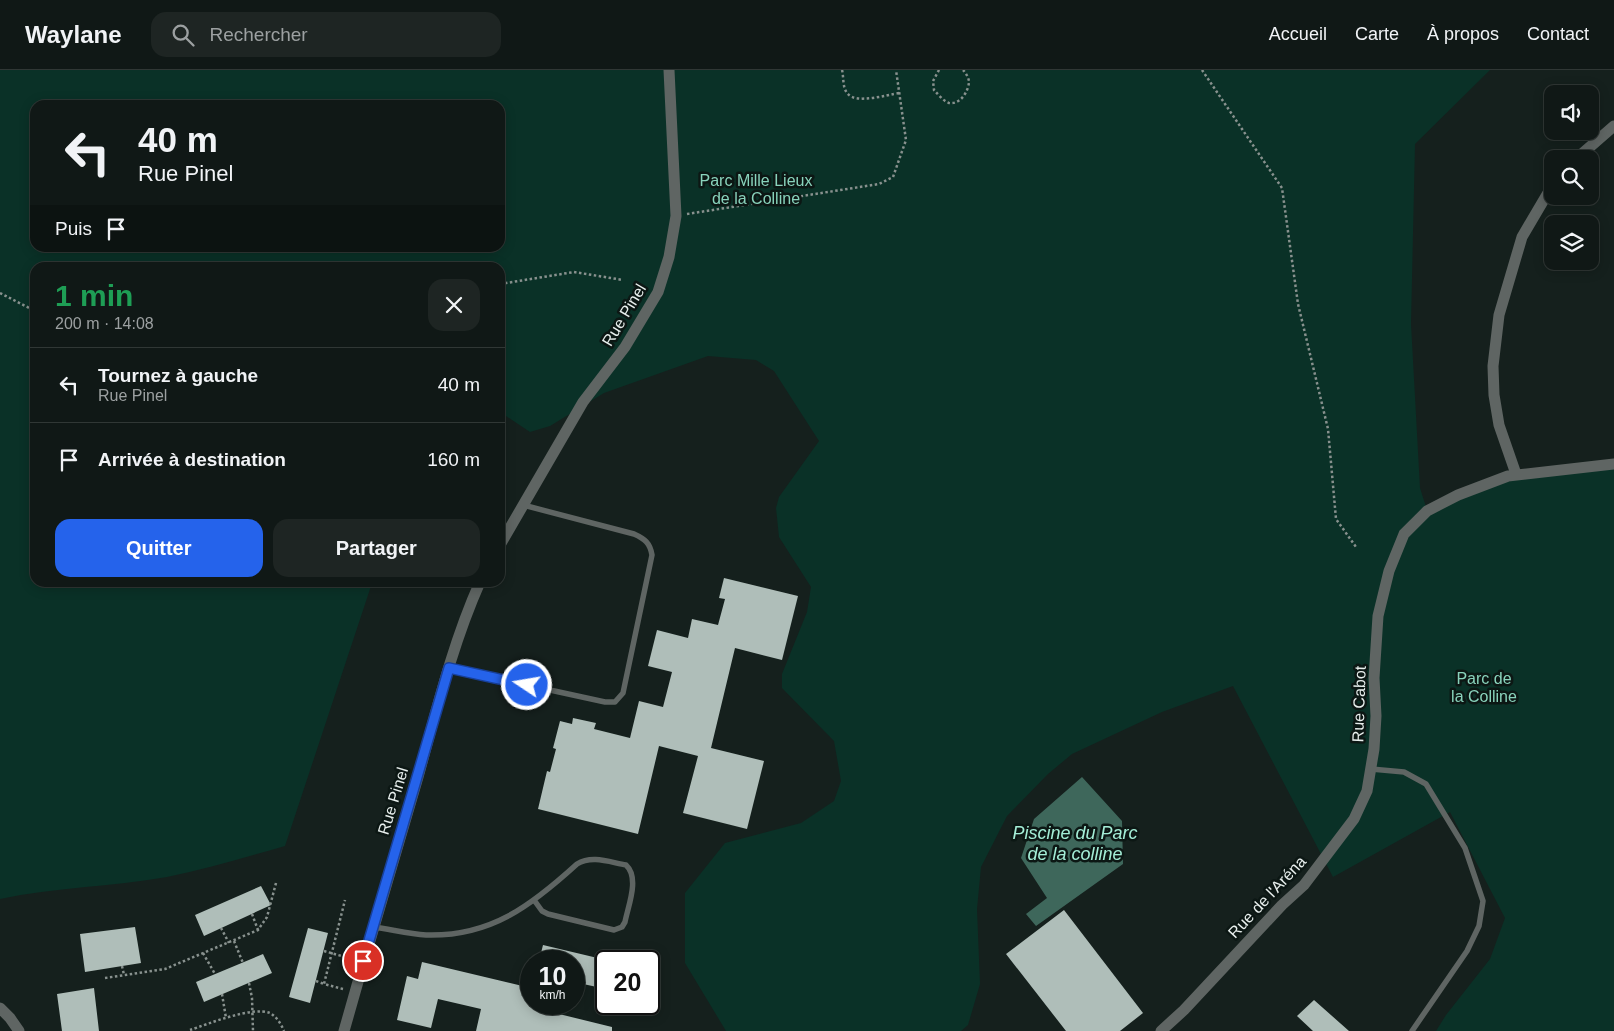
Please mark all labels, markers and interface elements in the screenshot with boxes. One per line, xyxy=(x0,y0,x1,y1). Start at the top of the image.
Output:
search box xyxy=(151,12,501,57)
text: Waylane xyxy=(25,21,121,48)
icon: search xyxy=(169,21,197,49)
text: Rechercher xyxy=(209,24,308,45)
text: Accueil xyxy=(1269,24,1327,44)
text: Carte xyxy=(1355,24,1399,44)
text: À propos xyxy=(1427,24,1499,44)
text: Contact xyxy=(1527,24,1589,44)
map controls xyxy=(1544,85,1599,270)
button: sound xyxy=(1544,85,1599,140)
icon: left xyxy=(55,120,120,185)
text: 40 m xyxy=(138,120,218,159)
button: search xyxy=(1544,150,1599,205)
text: Rue Pinel xyxy=(138,161,233,186)
park label: Parc Mille Lieux de la Colline xyxy=(700,172,812,207)
icon: arrive xyxy=(102,215,130,243)
button: layers xyxy=(1544,215,1599,270)
text: Puis xyxy=(55,218,92,239)
text: 1 min xyxy=(55,279,133,312)
button: close xyxy=(428,279,480,331)
street label: Rue Pinel xyxy=(599,281,649,349)
text: 200 m · 14:08 xyxy=(55,315,154,332)
text: Tournez à gauche xyxy=(98,365,258,386)
icon: left xyxy=(55,371,83,399)
text: 40 m xyxy=(438,374,480,395)
text: Rue Pinel xyxy=(98,387,167,404)
icon: arrive xyxy=(55,446,83,474)
text: Arrivée à destination xyxy=(98,449,286,470)
text: 160 m xyxy=(427,449,480,470)
button: Quitter xyxy=(55,519,263,577)
button: Partager xyxy=(273,519,480,577)
position arrow xyxy=(500,658,552,710)
street label: Rue Cabot xyxy=(1349,665,1369,743)
park label: Parc de la Colline xyxy=(1451,670,1517,705)
street label: Rue Pinel xyxy=(375,765,411,837)
water label: Piscine du Parc de la colline xyxy=(1012,823,1138,864)
street label: Rue de l'Aréna xyxy=(1225,853,1309,941)
pin xyxy=(342,940,384,982)
icon: arrive xyxy=(349,947,377,975)
speed limit sign: 20 xyxy=(595,950,660,1015)
text: 10 xyxy=(539,962,566,990)
text: km/h xyxy=(539,988,566,1002)

